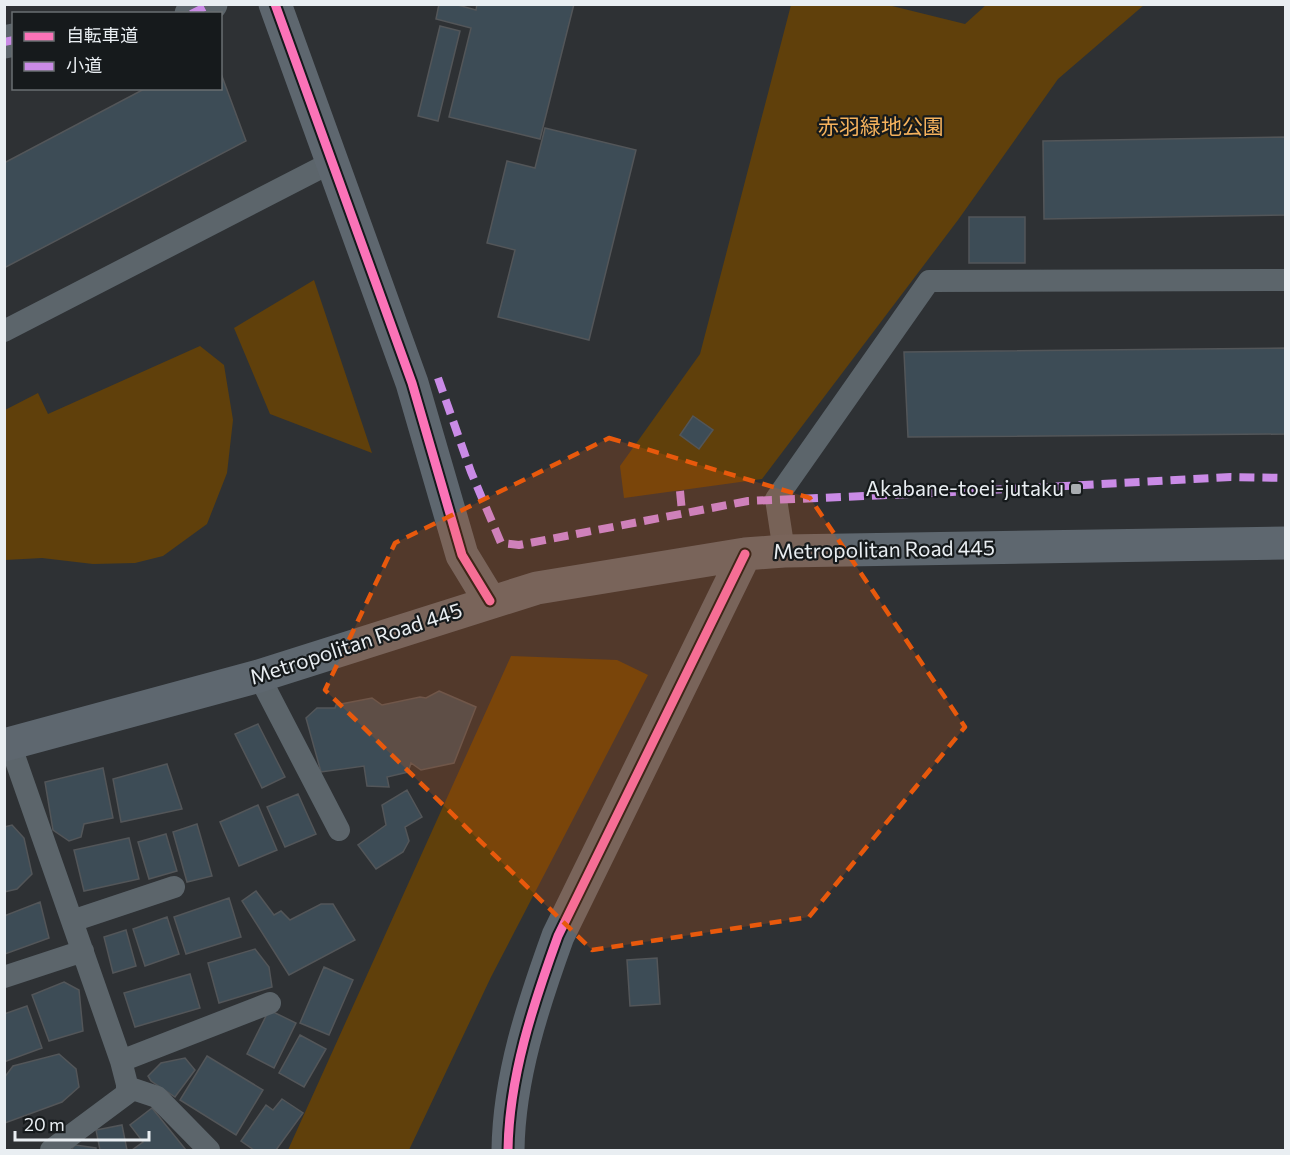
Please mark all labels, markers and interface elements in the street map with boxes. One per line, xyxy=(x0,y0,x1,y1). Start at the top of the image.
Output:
legend xyxy=(12,12,222,90)
text: 自転車道 xyxy=(66,24,138,46)
text: 小道 xyxy=(66,54,102,76)
park label: 赤羽緑地公園 xyxy=(818,113,944,138)
place label: Akabane-toei-jutaku xyxy=(866,475,1064,500)
marker: Akabane-toei-jutaku xyxy=(1069,482,1083,496)
street label: Metropolitan Road 445 xyxy=(773,534,995,563)
street label: Metropolitan Road 445 xyxy=(246,596,465,689)
scale bar xyxy=(15,1104,148,1142)
text: 20 m xyxy=(24,1113,65,1135)

